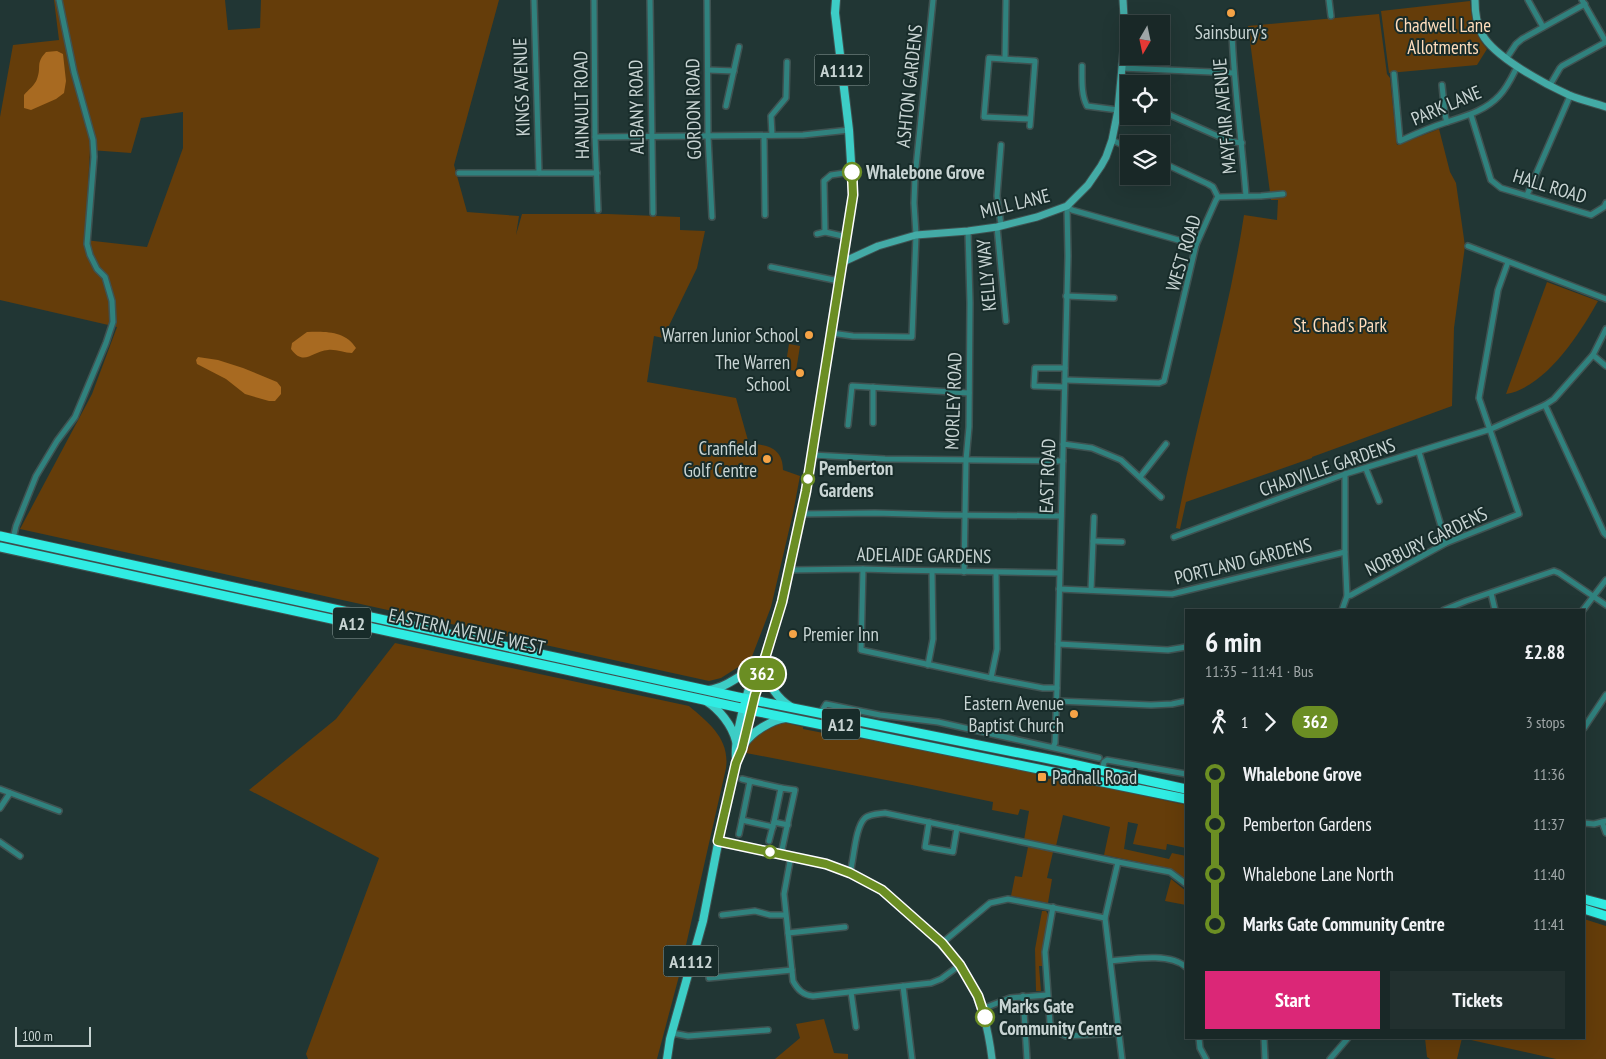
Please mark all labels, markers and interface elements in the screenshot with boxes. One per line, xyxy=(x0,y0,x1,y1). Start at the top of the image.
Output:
marker: Sainsbury's xyxy=(1225,7,1237,19)
park label: Chadwell Lane Allotments xyxy=(1395,13,1491,59)
north arrow xyxy=(1120,15,1170,65)
map controls xyxy=(1120,15,1170,185)
place label: Sainsbury's xyxy=(1195,20,1267,44)
street label: ASHTON GARDENS xyxy=(891,23,927,149)
street label: KINGS AVENUE xyxy=(507,37,535,137)
street label: HAINAULT ROAD xyxy=(568,51,594,159)
road number: A1112 xyxy=(814,54,870,86)
street label: MAYFAIR AVENUE xyxy=(1207,57,1241,175)
street label: GORDON ROAD xyxy=(680,58,706,160)
street label: ALBANY ROAD xyxy=(623,59,649,155)
button: locate xyxy=(1120,75,1170,125)
street label: PARK LANE xyxy=(1407,80,1485,130)
button: layers xyxy=(1120,135,1170,185)
place label: Whalebone Grove xyxy=(865,160,985,184)
marker: Whalebone Grove xyxy=(842,162,862,182)
street label: HALL ROAD xyxy=(1510,163,1590,209)
street label: MILL LANE xyxy=(978,183,1052,223)
street label: WEST ROAD xyxy=(1160,212,1206,294)
street label: KELLY WAY xyxy=(971,238,1001,312)
park label: St. Chad's Park xyxy=(1293,313,1387,337)
place label: Warren Junior School xyxy=(662,323,800,347)
marker: Warren Junior School xyxy=(803,329,815,341)
place label: The Warren School xyxy=(715,350,791,396)
street label: MORLEY ROAD xyxy=(939,352,967,450)
marker: The Warren School xyxy=(794,367,806,379)
street label: CHADVILLE GARDENS xyxy=(1256,432,1398,502)
place label: Cranfield Golf Centre xyxy=(683,436,757,482)
street label: EAST ROAD xyxy=(1034,438,1060,514)
marker: Cranfield Golf Centre xyxy=(761,453,773,465)
place label: Pemberton Gardens xyxy=(819,456,893,502)
marker: Pemberton Gardens xyxy=(801,472,815,486)
street label: NORBURY GARDENS xyxy=(1361,501,1491,581)
street label: PORTLAND GARDENS xyxy=(1172,532,1314,590)
street label: ADELAIDE GARDENS xyxy=(856,542,992,568)
street label: EASTERN AVENUE WEST xyxy=(386,603,548,659)
road number: A12 xyxy=(333,608,371,638)
place label: Premier Inn xyxy=(803,622,879,646)
text: 6 min xyxy=(1205,623,1262,660)
marker: Premier Inn xyxy=(787,628,799,640)
text: £2.88 xyxy=(1525,640,1565,664)
line badge: 362 xyxy=(733,658,791,690)
text: 11:35 – 11:41 · Bus xyxy=(1205,661,1313,681)
text: 362 xyxy=(749,662,775,685)
place label: Eastern Avenue Baptist Church xyxy=(964,691,1064,737)
marker: Eastern Avenue Baptist Church xyxy=(1068,708,1080,720)
icon: walk xyxy=(1205,708,1233,736)
icon: forward xyxy=(1256,708,1284,736)
road number: A12 xyxy=(822,709,860,740)
text: 362 xyxy=(1302,710,1328,733)
text: 1 xyxy=(1241,712,1248,732)
text: 3 stops xyxy=(1525,712,1565,732)
text: Whalebone Grove xyxy=(1243,762,1362,786)
text: 11:36 xyxy=(1533,764,1565,784)
place label: Padnall Road xyxy=(1052,765,1137,789)
marker: Padnall Road xyxy=(1036,771,1048,783)
text: Pemberton Gardens xyxy=(1243,812,1372,836)
text: 11:37 xyxy=(1533,814,1565,834)
unlabelled marker xyxy=(763,845,777,859)
text: Whalebone Lane North xyxy=(1243,862,1394,886)
text: 11:40 xyxy=(1533,864,1565,884)
text: Marks Gate Community Centre xyxy=(1243,912,1445,936)
text: 11:41 xyxy=(1533,914,1565,934)
road number: A1112 xyxy=(664,946,718,976)
button: Start xyxy=(1205,971,1380,1029)
button: Tickets xyxy=(1390,971,1565,1029)
place label: Marks Gate Community Centre xyxy=(999,994,1122,1040)
marker: Marks Gate Community Centre xyxy=(975,1007,995,1027)
scale bar xyxy=(15,1024,91,1047)
text: 100 m xyxy=(22,1027,53,1045)

